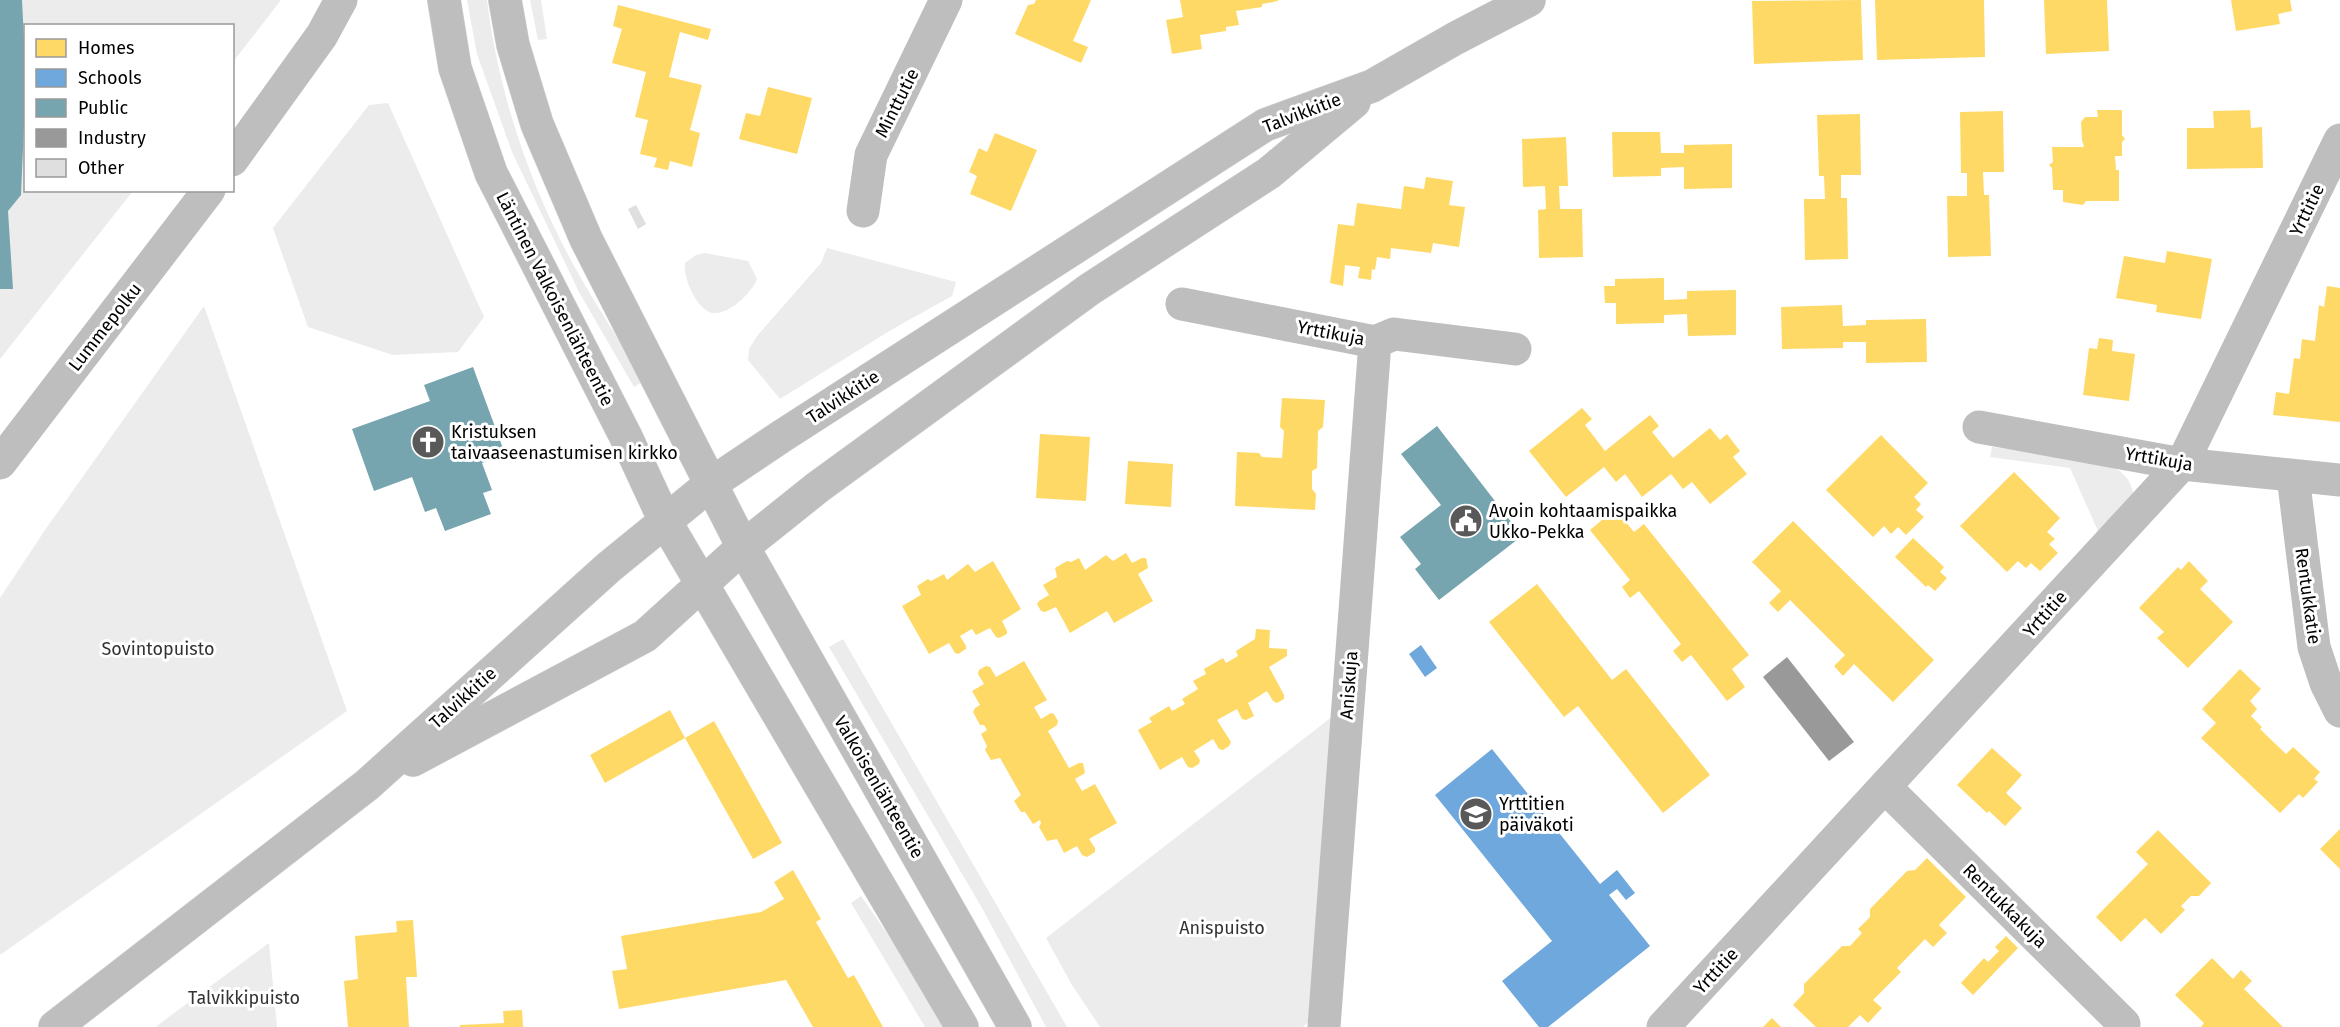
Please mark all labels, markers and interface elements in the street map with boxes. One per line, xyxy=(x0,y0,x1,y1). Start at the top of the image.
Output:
legend xyxy=(24,24,234,192)
text: Homes xyxy=(78,37,134,59)
street label: Minttutie xyxy=(870,65,924,141)
text: Schools xyxy=(78,67,142,89)
street label: Talvikkitie xyxy=(1260,88,1344,138)
text: Public xyxy=(78,97,128,119)
text: Industry xyxy=(78,127,146,149)
text: Other xyxy=(78,157,124,179)
street label: Yrttitie xyxy=(2285,180,2329,240)
street label: Läntinen Valkoisenlähteentie xyxy=(491,188,619,410)
street label: Lummepolku xyxy=(64,279,146,375)
street label: Yrttikuja xyxy=(1295,316,1367,350)
street label: Talvikkitie xyxy=(803,365,883,429)
place label: Kristuksen taivaaseenastumisen kirkko xyxy=(451,421,678,464)
church icon: Kristuksen taivaaseenastumisen kirkko xyxy=(410,424,446,460)
street label: Yrttikuja xyxy=(2123,442,2195,476)
place label: Avoin kohtaamispaikka Ukko-Pekka xyxy=(1489,500,1677,543)
public building icon: Avoin kohtaamispaikka Ukko-Pekka xyxy=(1448,503,1484,539)
street label: Rentukkatie xyxy=(2290,546,2326,646)
street label: Yrttitie xyxy=(2018,586,2072,642)
park label: Sovintopuisto xyxy=(102,638,214,660)
street label: Aniskuja xyxy=(1336,650,1362,720)
street label: Talvikkitie xyxy=(425,662,501,734)
street label: Valkoisenlähteentie xyxy=(829,712,929,862)
place label: Yrttitien päiväkoti xyxy=(1499,793,1574,836)
school or university icon: Yrttitien päiväkoti xyxy=(1458,796,1494,832)
street label: Rentukkakuja xyxy=(1958,859,2052,953)
park label: Anispuisto xyxy=(1179,917,1265,939)
street label: Yrttitie xyxy=(1689,943,1743,999)
park label: Talvikkipuisto xyxy=(188,987,300,1009)

